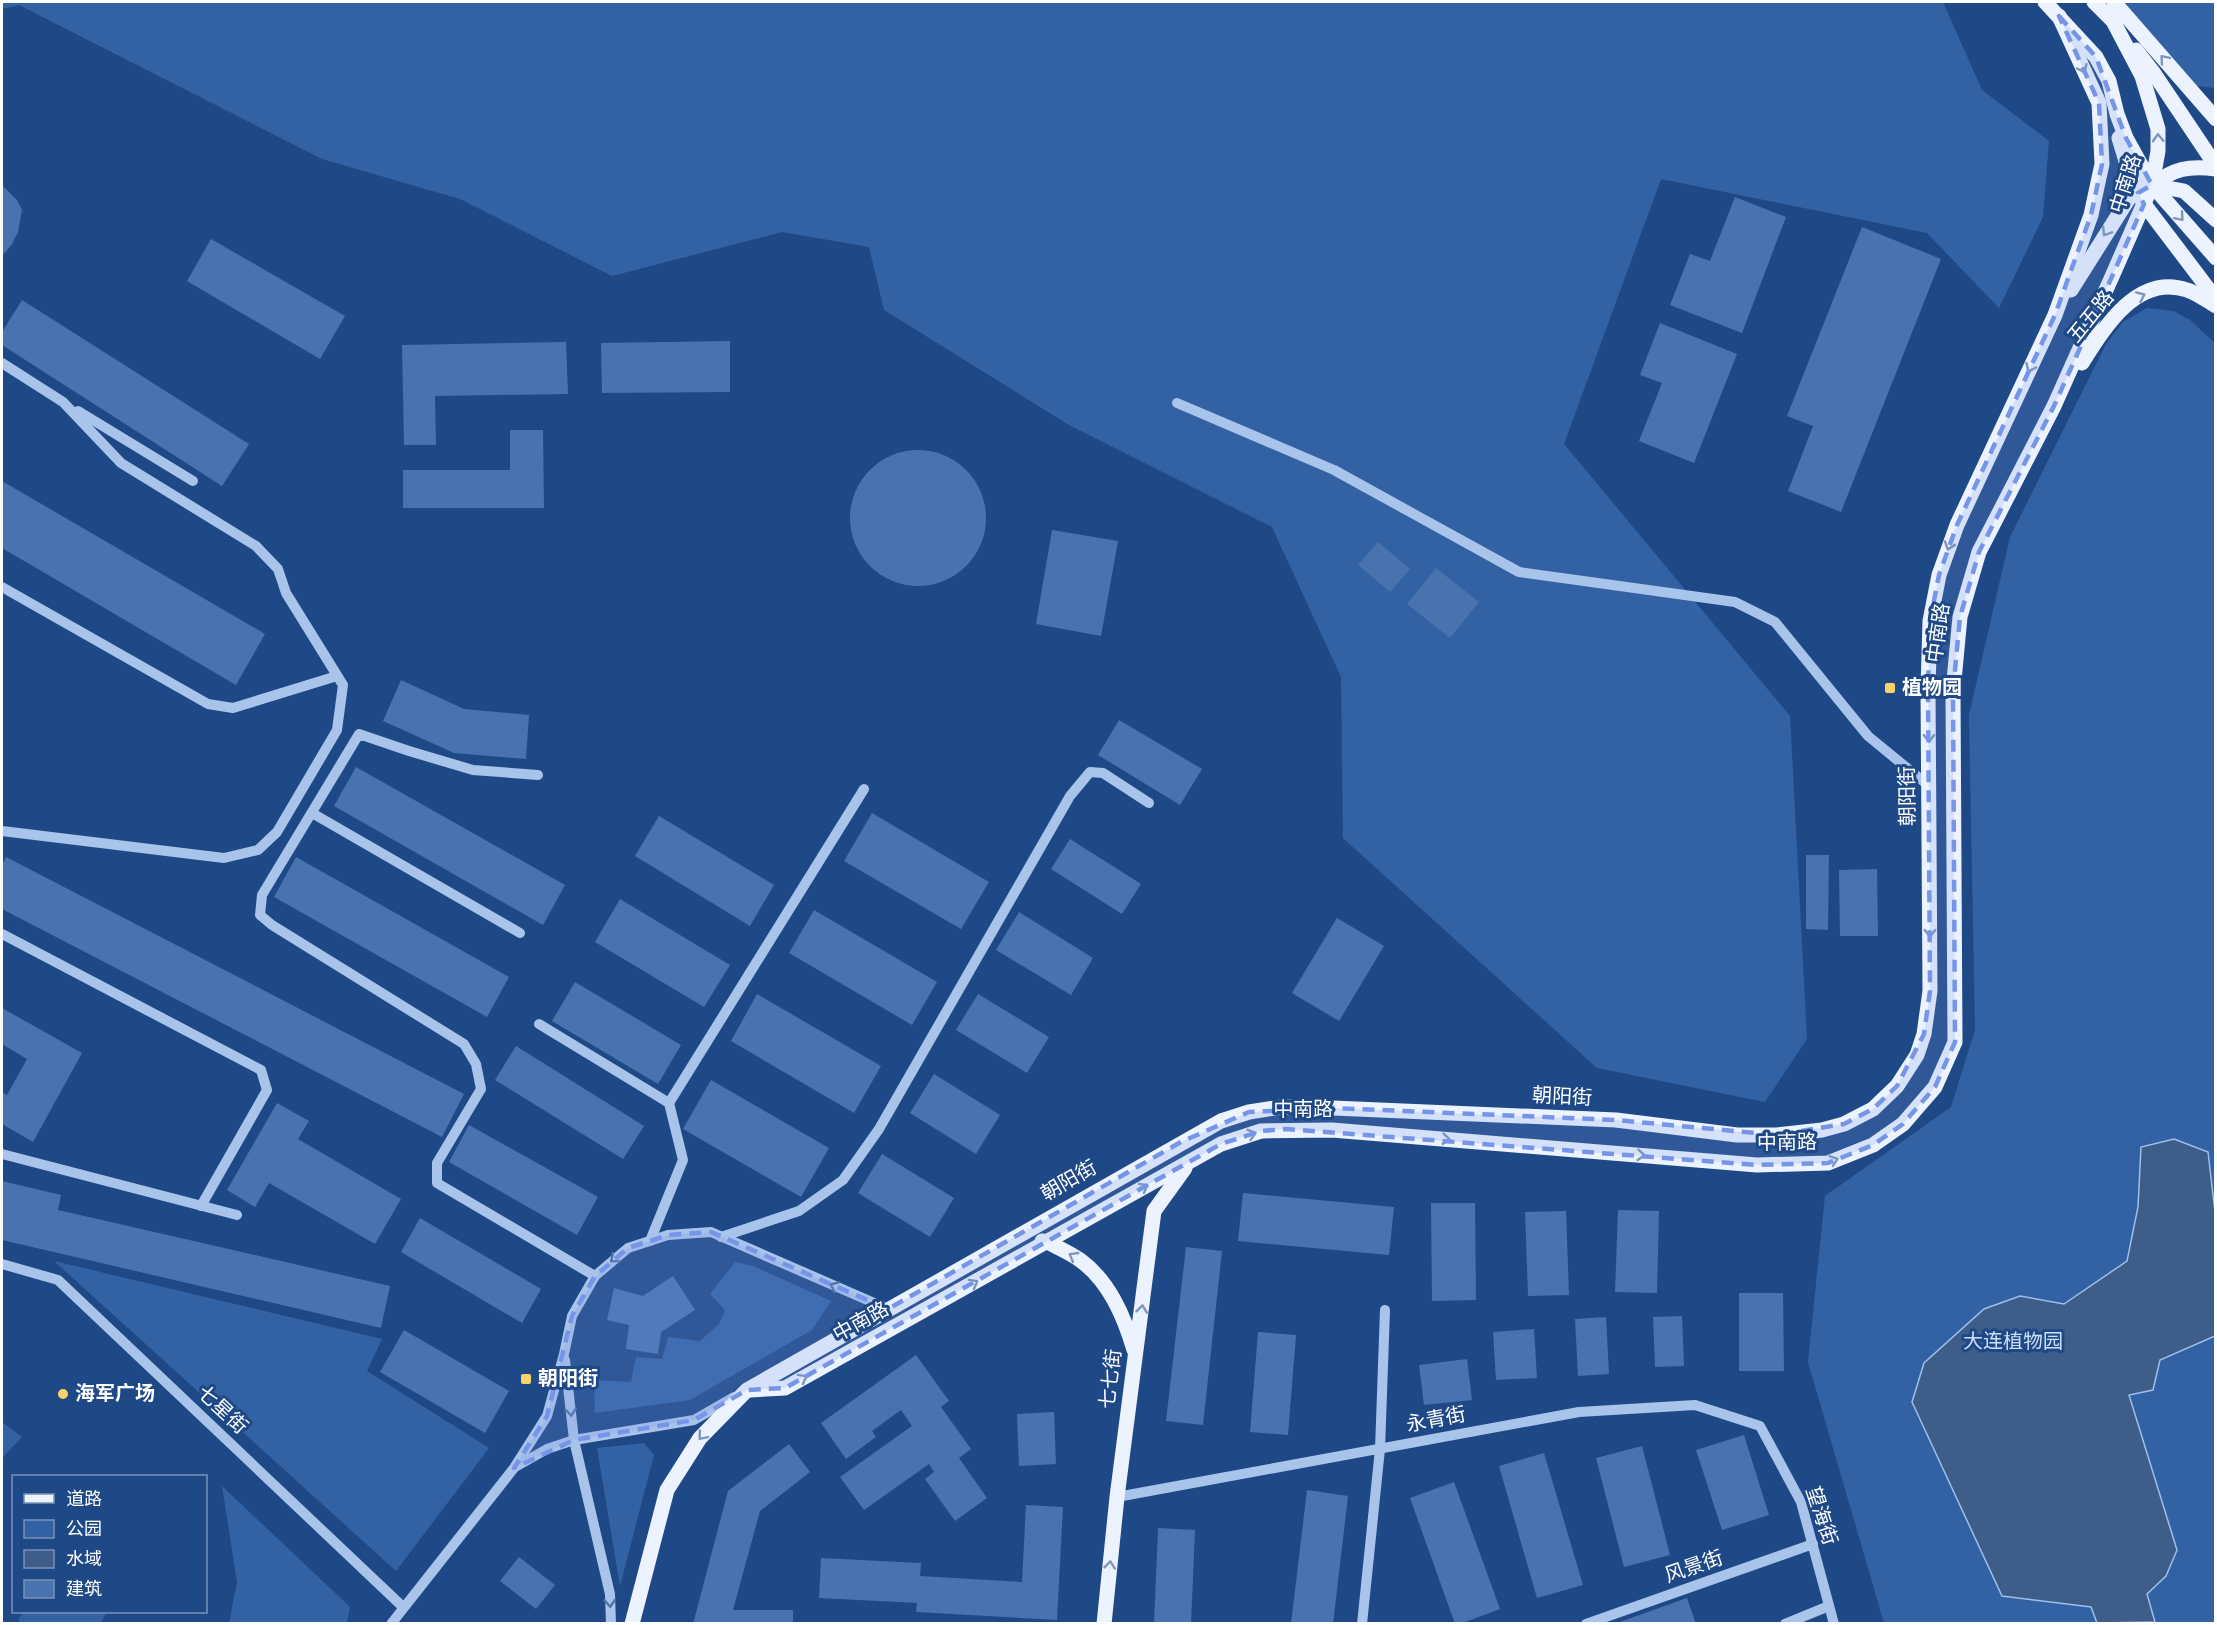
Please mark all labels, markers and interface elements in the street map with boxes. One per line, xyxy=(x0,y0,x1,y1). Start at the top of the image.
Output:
one-way arrow xyxy=(2160,55,2171,66)
one-way arrow xyxy=(2076,62,2088,73)
one-way arrow xyxy=(2151,133,2164,142)
street label: 中南路 xyxy=(2105,152,2147,216)
one-way arrow xyxy=(2173,210,2184,221)
one-way arrow xyxy=(2102,226,2113,237)
street label: 五五路 xyxy=(2063,286,2119,348)
one-way arrow xyxy=(2135,291,2146,303)
one-way arrow xyxy=(2025,362,2037,373)
one-way arrow xyxy=(1944,540,1957,551)
street label: 中南路 xyxy=(1923,602,1955,664)
place label: 植物园 xyxy=(1902,676,1962,700)
marker: 植物园 xyxy=(1883,681,1897,695)
one-way arrow xyxy=(1922,734,1935,743)
street label: 朝阳街 xyxy=(1895,766,1921,826)
one-way arrow xyxy=(1924,929,1936,938)
street label: 朝阳街 xyxy=(1531,1083,1593,1111)
street label: 中南路 xyxy=(1273,1098,1333,1122)
one-way arrow xyxy=(1246,1129,1257,1141)
street label: 中南路 xyxy=(1757,1130,1817,1156)
one-way arrow xyxy=(1442,1132,1451,1145)
one-way arrow xyxy=(1636,1148,1645,1161)
one-way arrow xyxy=(1829,1155,1839,1167)
street label: 朝阳街 xyxy=(1037,1156,1101,1206)
one-way arrow xyxy=(1137,1183,1148,1195)
one-way arrow xyxy=(1069,1251,1079,1263)
one-way arrow xyxy=(610,1252,621,1263)
one-way arrow xyxy=(968,1279,978,1290)
one-way arrow xyxy=(829,1281,840,1293)
street label: 中南路 xyxy=(829,1297,893,1347)
one-way arrow xyxy=(1135,1305,1147,1314)
park label: 大连植物园 xyxy=(1963,1330,2063,1354)
street label: 七七街 xyxy=(1095,1348,1127,1410)
place label: 朝阳街 xyxy=(538,1367,598,1391)
marker: 朝阳街 xyxy=(519,1372,533,1386)
one-way arrow xyxy=(797,1374,807,1385)
street label: 七星街 xyxy=(192,1381,252,1439)
place label: 海军广场 xyxy=(75,1382,155,1406)
marker: 海军广场 xyxy=(56,1387,70,1401)
street label: 永青街 xyxy=(1404,1402,1468,1438)
one-way arrow xyxy=(564,1408,577,1417)
one-way arrow xyxy=(699,1429,710,1440)
legend xyxy=(12,1475,207,1613)
street label: 望海街 xyxy=(1800,1484,1842,1548)
text: 道路 xyxy=(66,1488,102,1510)
text: 公园 xyxy=(66,1518,102,1540)
street label: 风景街 xyxy=(1662,1546,1726,1588)
text: 水域 xyxy=(66,1548,102,1570)
one-way arrow xyxy=(1103,1561,1116,1570)
text: 建筑 xyxy=(66,1578,102,1600)
one-way arrow xyxy=(603,1598,616,1608)

